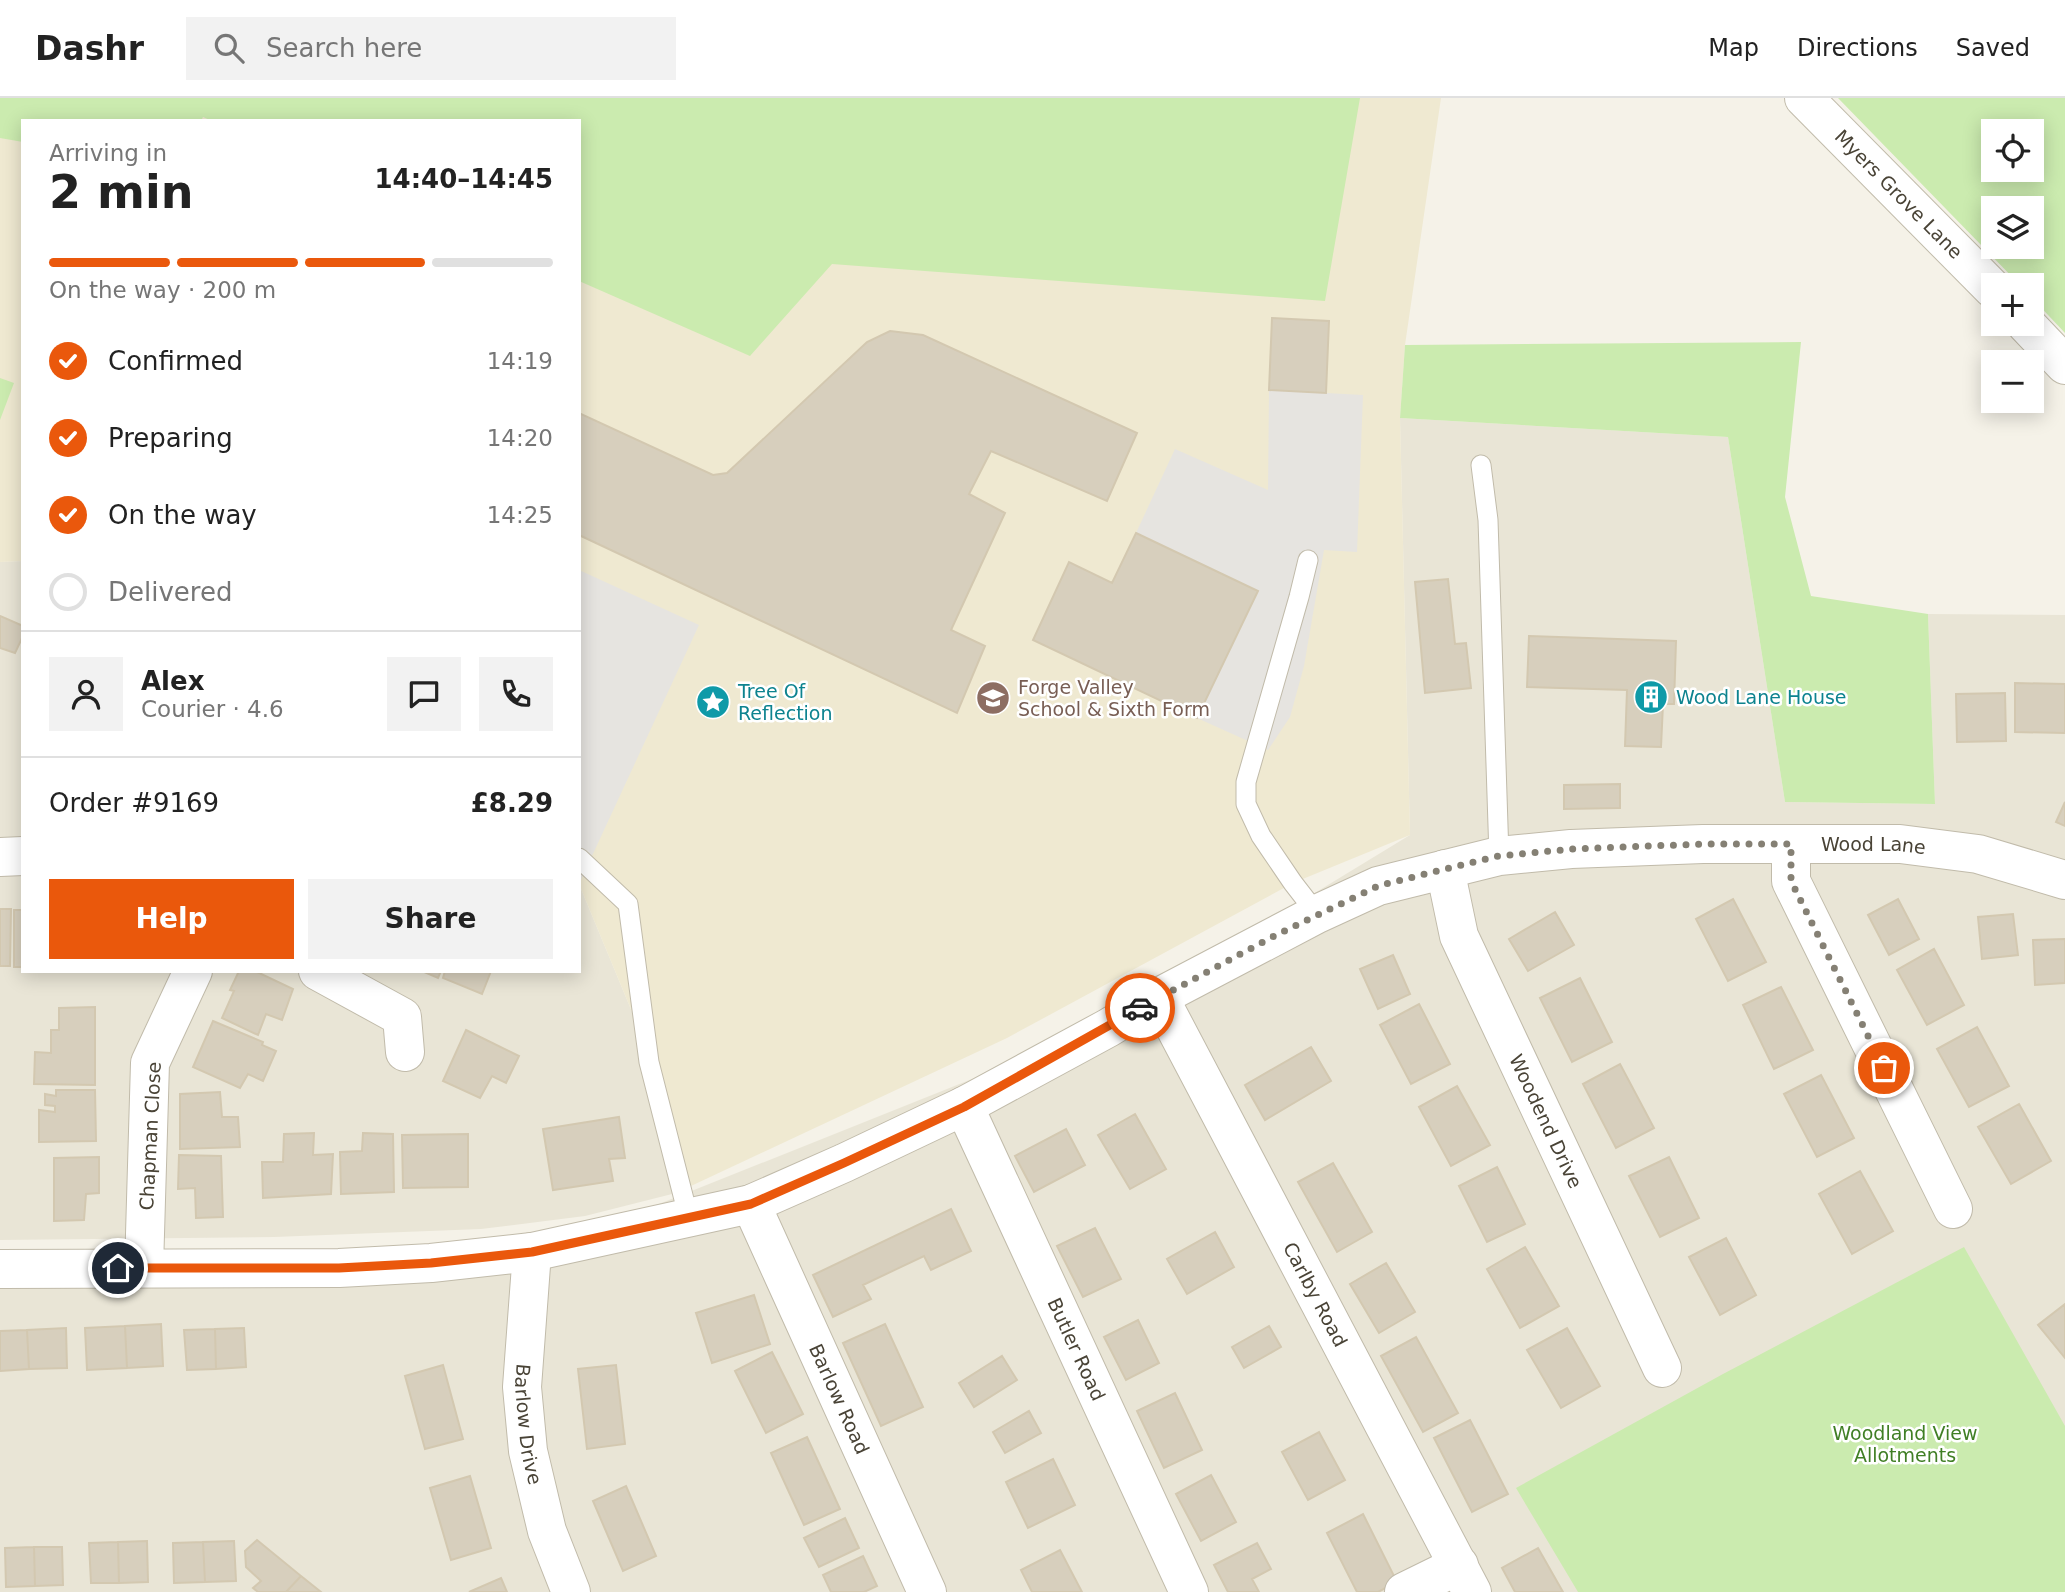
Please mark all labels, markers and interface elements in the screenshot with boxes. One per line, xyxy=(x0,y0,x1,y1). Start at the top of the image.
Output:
search box xyxy=(186,17,676,80)
text: Dashr xyxy=(35,29,144,68)
icon: search xyxy=(210,29,248,67)
text: Search here xyxy=(266,33,422,63)
text: Map xyxy=(1708,34,1759,62)
text: Directions xyxy=(1797,34,1918,62)
text: Saved xyxy=(1956,34,2030,62)
map controls xyxy=(1981,119,2044,413)
button: locate xyxy=(1981,119,2044,182)
street label: Myers Grove Lane xyxy=(1831,125,1967,263)
text: Arriving in xyxy=(49,140,167,166)
text: 14:40–14:45 xyxy=(374,164,553,194)
text: 2 min xyxy=(49,165,193,219)
button: layers xyxy=(1981,196,2044,259)
button: + xyxy=(1981,273,2044,336)
text: On the way · 200 m xyxy=(49,277,276,303)
icon: check xyxy=(49,342,87,380)
text: Confirmed xyxy=(108,346,243,376)
text: 14:19 xyxy=(487,348,553,374)
button: − xyxy=(1981,350,2044,413)
icon: check xyxy=(49,419,87,457)
text: Preparing xyxy=(108,423,233,453)
text: 14:20 xyxy=(487,425,553,451)
icon: check xyxy=(49,496,87,534)
text: On the way xyxy=(108,500,257,530)
text: 14:25 xyxy=(487,502,553,528)
text: Delivered xyxy=(108,577,232,607)
button: person xyxy=(49,657,123,731)
button: chat xyxy=(387,657,461,731)
button: phone xyxy=(479,657,553,731)
text: Alex xyxy=(141,666,204,696)
place label: Forge Valley School & Sixth Form xyxy=(1018,676,1210,720)
building icon: Wood Lane House xyxy=(1632,678,1670,716)
school or university icon: Forge Valley School & Sixth Form xyxy=(974,679,1012,717)
place label: Tree Of Reflection xyxy=(737,680,833,724)
place icon: Tree Of Reflection xyxy=(694,683,732,721)
place label: Wood Lane House xyxy=(1676,686,1847,708)
text: Courier · 4.6 xyxy=(141,696,284,722)
text: Order #9169 xyxy=(49,788,219,818)
text: £8.29 xyxy=(471,788,553,818)
street label: Wood Lane xyxy=(1821,833,1927,858)
button: Help xyxy=(49,879,294,959)
button: Share xyxy=(308,879,553,959)
courier xyxy=(1105,973,1175,1043)
icon: car xyxy=(1121,989,1159,1027)
pin xyxy=(1854,1038,1914,1098)
icon: bag xyxy=(1865,1049,1903,1087)
street label: Woodend Drive xyxy=(1505,1051,1587,1192)
street label: Chapman Close xyxy=(135,1061,165,1211)
pin xyxy=(88,1238,148,1298)
street label: Carlby Road xyxy=(1279,1238,1352,1350)
icon: home xyxy=(99,1249,137,1287)
street label: Butler Road xyxy=(1043,1294,1110,1404)
street label: Barlow Road xyxy=(805,1340,874,1457)
street label: Barlow Drive xyxy=(511,1363,547,1487)
park label: Woodland View Allotments xyxy=(1832,1422,1978,1466)

